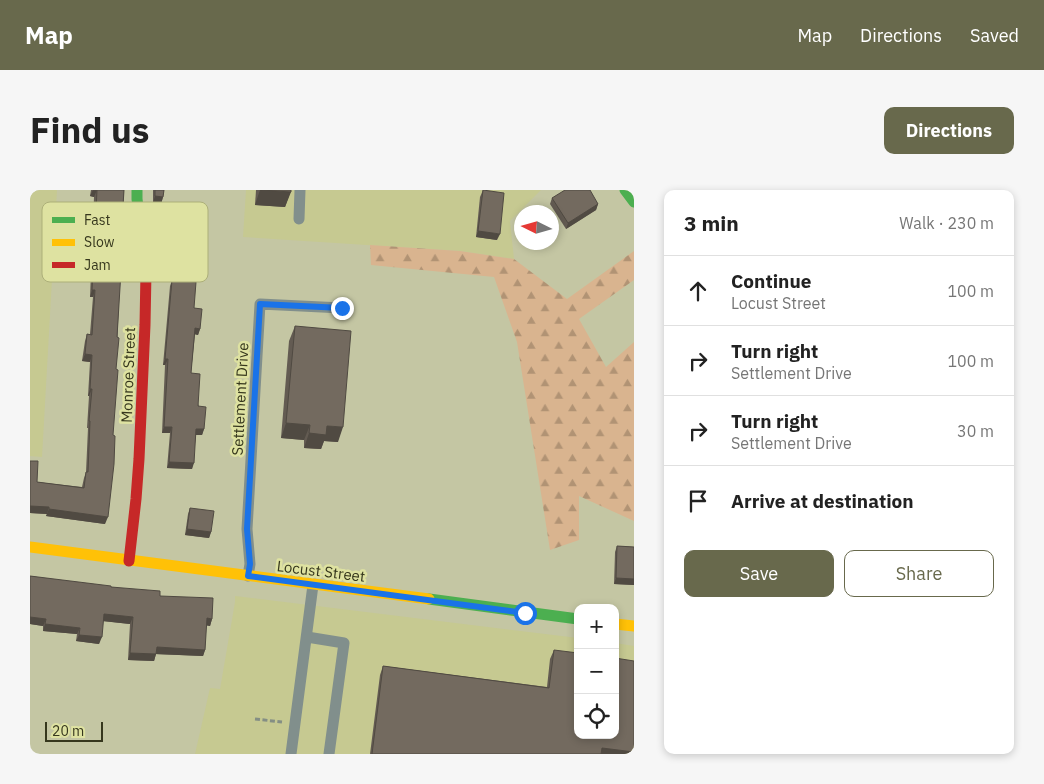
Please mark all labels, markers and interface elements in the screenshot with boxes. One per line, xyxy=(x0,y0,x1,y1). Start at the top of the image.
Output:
text: Map xyxy=(25,19,73,51)
text: Map xyxy=(797,24,832,47)
text: Directions xyxy=(860,24,942,47)
text: Saved xyxy=(970,24,1019,47)
text: Find us xyxy=(30,107,149,153)
button: Directions xyxy=(884,107,1014,154)
legend xyxy=(42,202,208,282)
north arrow xyxy=(514,205,559,250)
text: 3 min xyxy=(684,209,739,237)
text: Fast xyxy=(84,211,110,229)
text: Walk · 230 m xyxy=(899,213,994,233)
text: Slow xyxy=(84,233,115,251)
text: Jam xyxy=(84,256,111,274)
text: Continue xyxy=(731,269,811,293)
icon: ahead xyxy=(684,277,712,305)
text: 100 m xyxy=(947,281,994,301)
text: Locust Street xyxy=(731,293,826,313)
route end xyxy=(331,297,354,320)
street label: Monroe Street xyxy=(117,327,139,423)
text: Turn right xyxy=(731,339,818,363)
street label: Settlement Drive xyxy=(228,342,252,456)
icon: right xyxy=(684,347,712,375)
text: 100 m xyxy=(947,351,994,371)
text: Settlement Drive xyxy=(731,363,852,383)
text: Turn right xyxy=(731,409,818,433)
icon: right xyxy=(684,417,712,445)
text: 30 m xyxy=(957,421,994,441)
text: Settlement Drive xyxy=(731,433,852,453)
icon: arrive xyxy=(684,487,712,515)
text: Arrive at destination xyxy=(731,489,914,513)
button: Save xyxy=(684,550,834,597)
button: Share xyxy=(844,550,994,597)
street label: Locust Street xyxy=(276,556,366,586)
route start xyxy=(514,602,537,625)
map controls xyxy=(574,604,619,739)
button: + xyxy=(574,604,619,649)
button: − xyxy=(574,649,619,694)
button: locate xyxy=(574,694,619,739)
scale bar xyxy=(45,719,102,742)
text: 20 m xyxy=(52,722,84,740)

